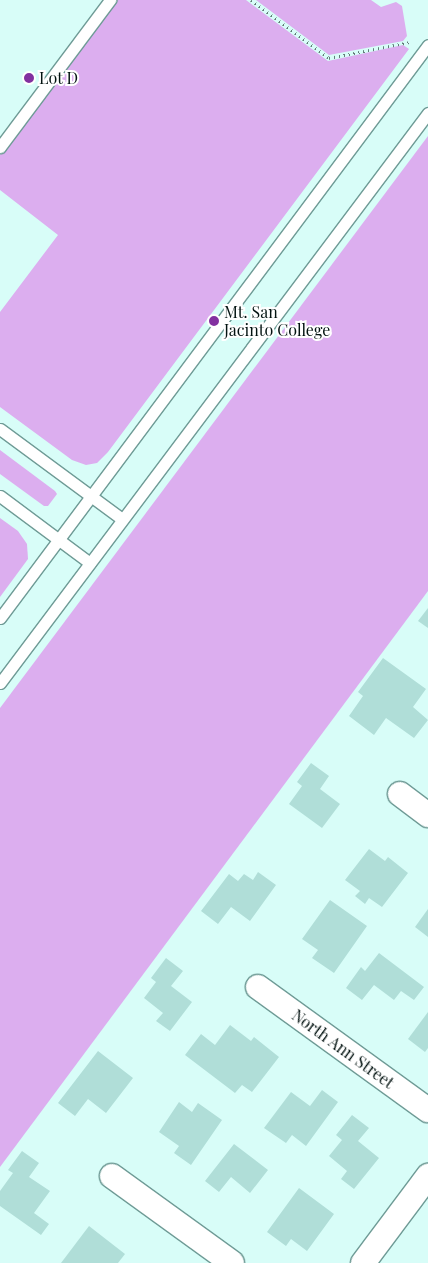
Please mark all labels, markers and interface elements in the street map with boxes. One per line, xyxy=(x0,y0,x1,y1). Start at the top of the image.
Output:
place label: Lot D xyxy=(39,68,78,88)
marker: Lot D xyxy=(23,72,35,84)
place label: Mt. San Jacinto College xyxy=(224,302,330,340)
marker: Mt. San Jacinto College xyxy=(208,315,220,327)
street label: North Ann Street xyxy=(288,1005,398,1093)

